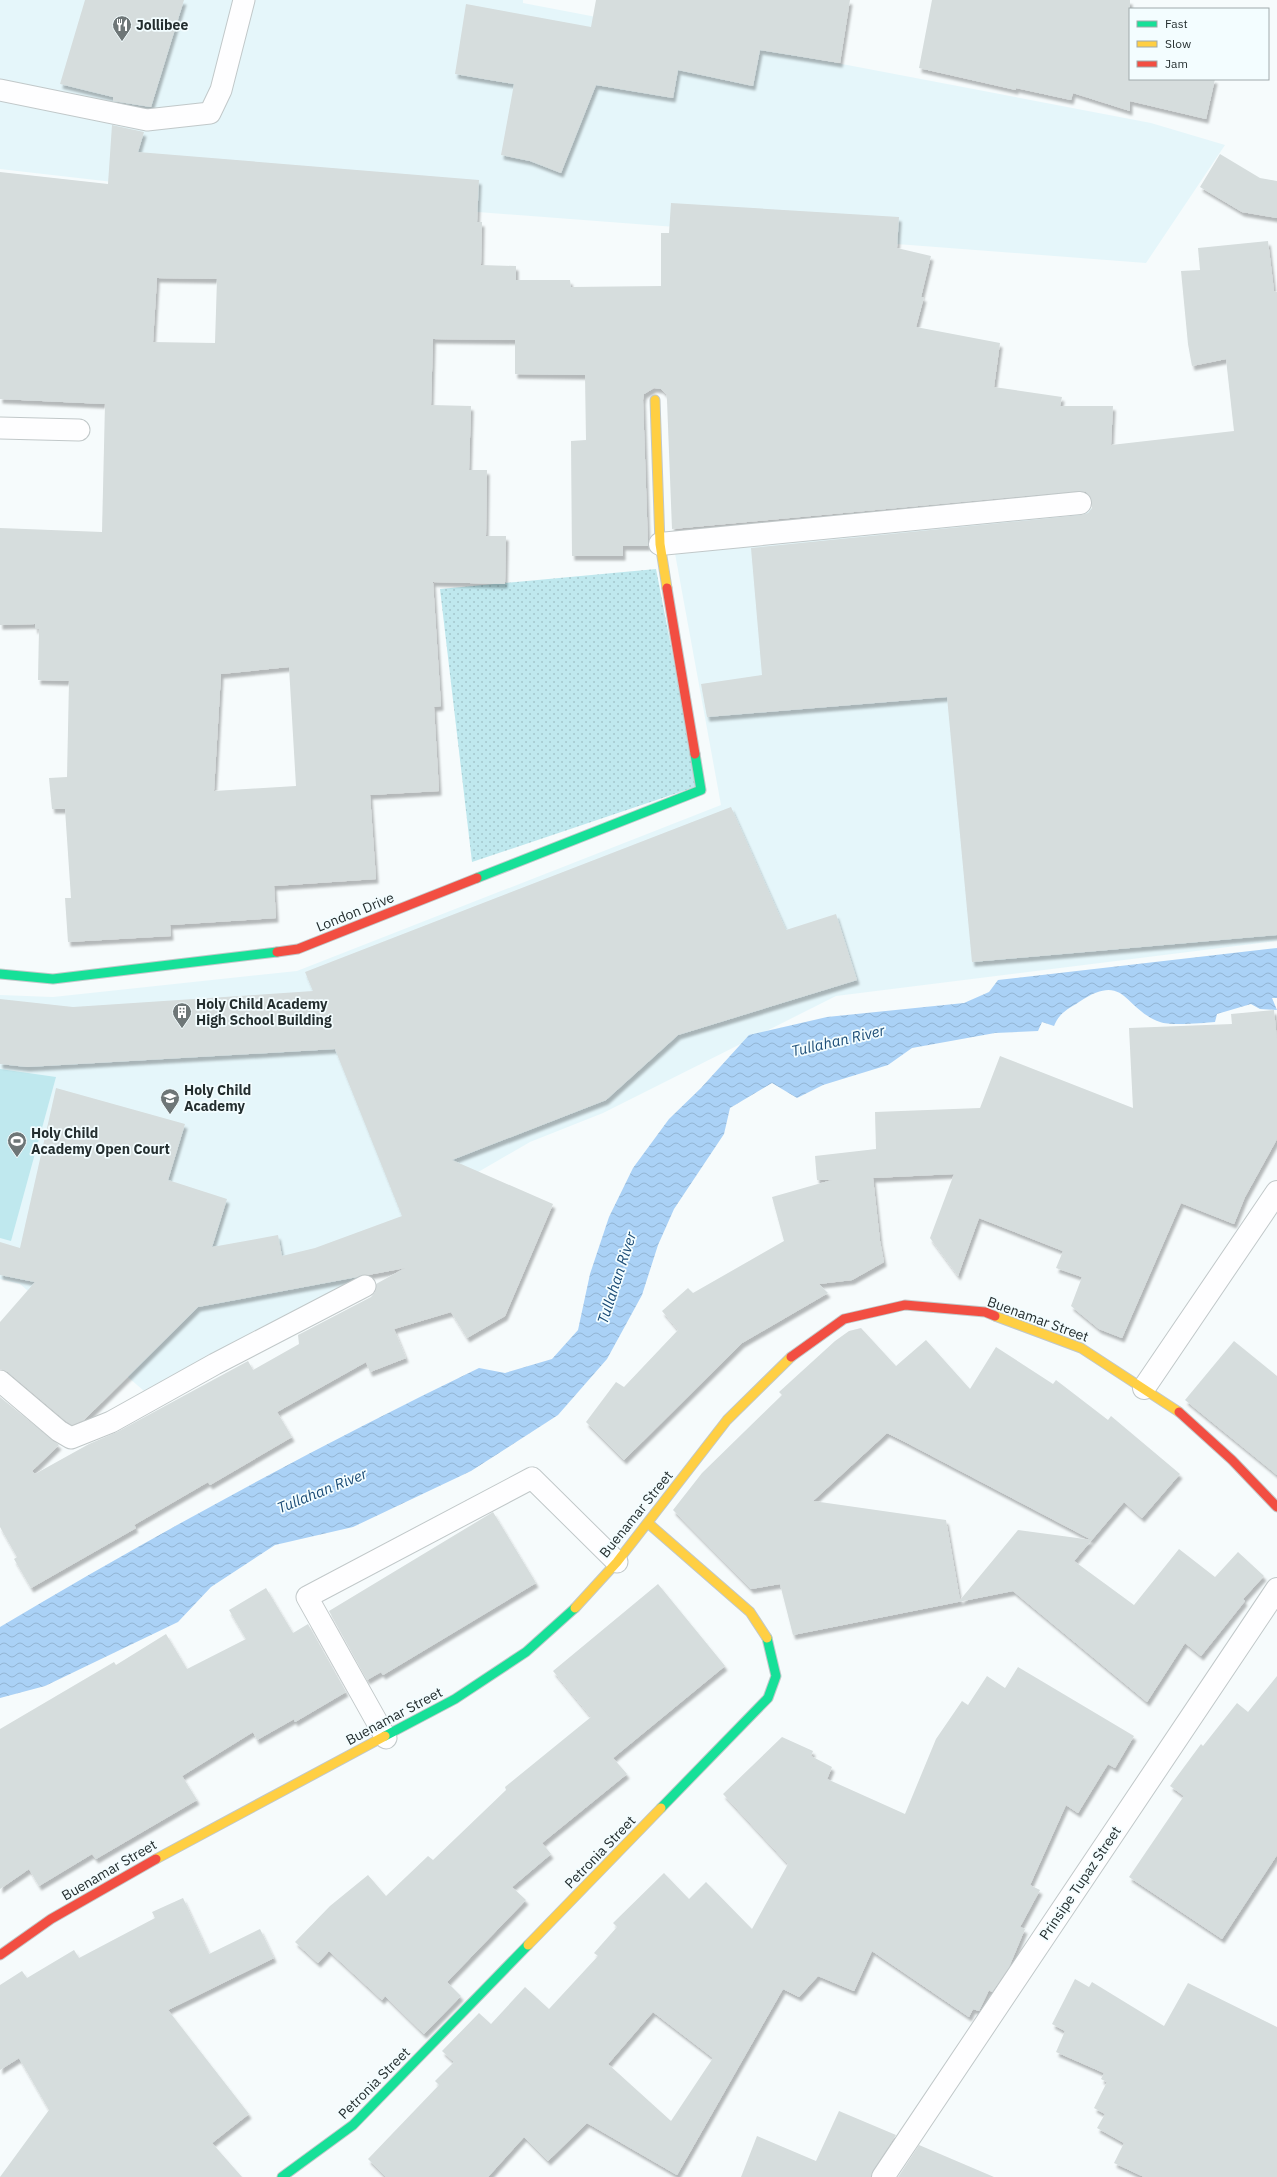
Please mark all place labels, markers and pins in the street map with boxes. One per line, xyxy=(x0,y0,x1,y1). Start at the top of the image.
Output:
restaurant icon: Jollibee xyxy=(111,14,133,42)
place label: Jollibee xyxy=(136,16,188,34)
place label: Holy Child Academy High School Building xyxy=(196,995,332,1029)
building icon: Holy Child Academy High School Building xyxy=(171,1001,193,1029)
place label: Holy Child Academy xyxy=(184,1081,251,1115)
school or university icon: Holy Child Academy xyxy=(159,1087,181,1115)
place label: Holy Child Academy Open Court xyxy=(31,1124,170,1158)
sports icon: Holy Child Academy Open Court xyxy=(6,1130,28,1158)

